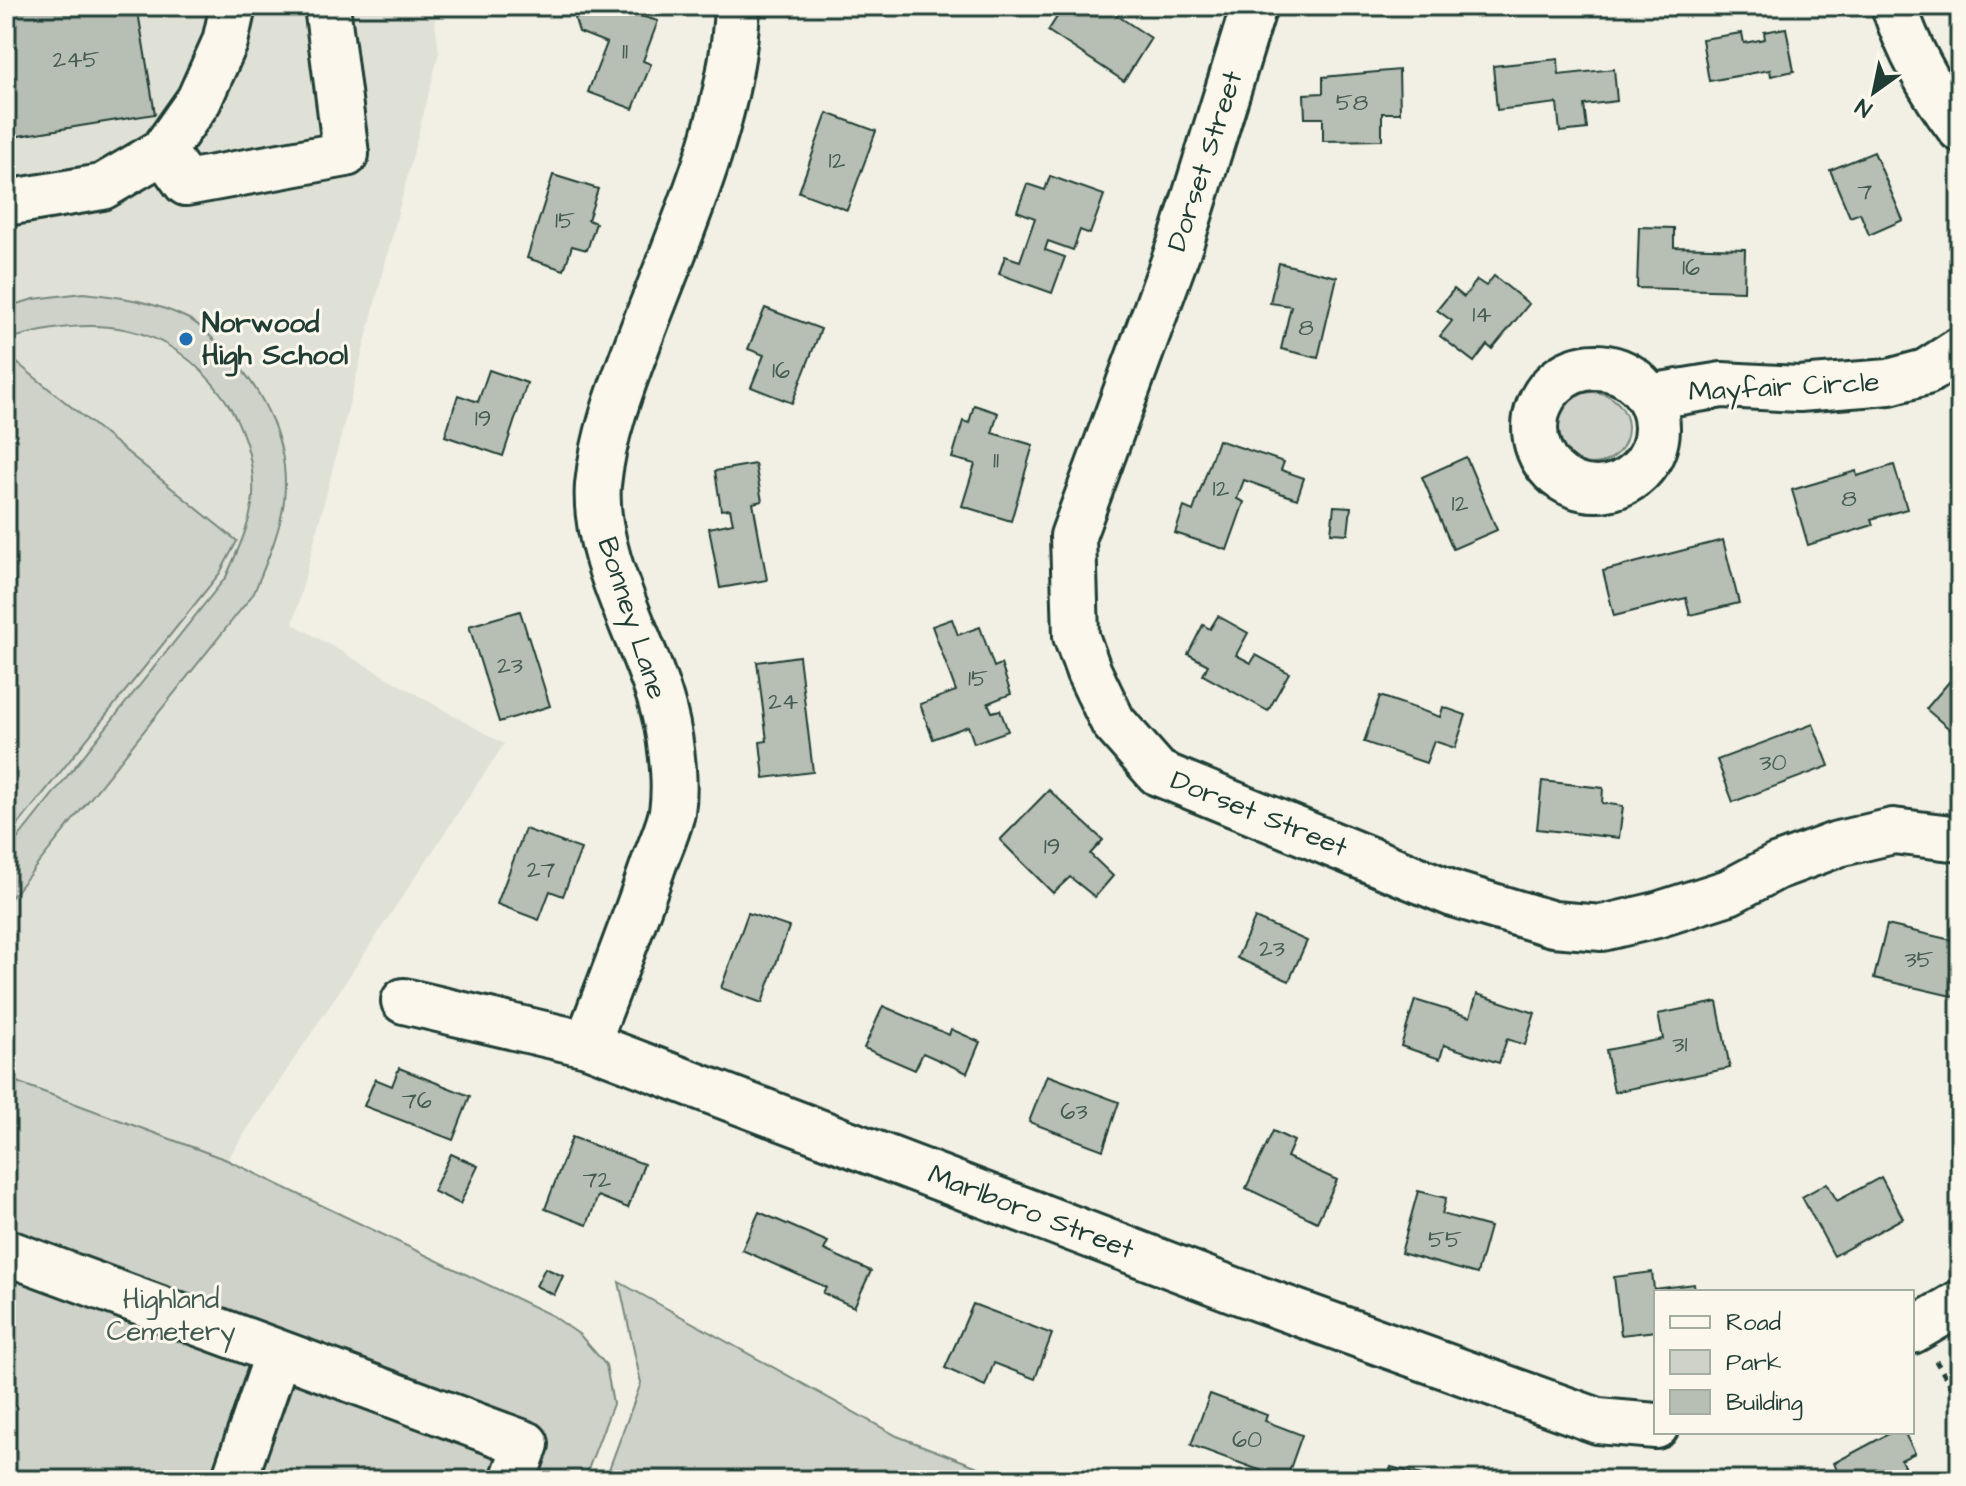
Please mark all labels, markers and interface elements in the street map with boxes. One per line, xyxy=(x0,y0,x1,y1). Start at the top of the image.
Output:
house number: 11 xyxy=(622,35,628,69)
house number: 245 xyxy=(52,43,100,77)
north arrow xyxy=(1834,52,1914,132)
street label: Dorset Street xyxy=(1157,65,1253,256)
house number: 58 xyxy=(1336,86,1368,120)
text: N xyxy=(1850,91,1878,124)
house number: 12 xyxy=(829,144,846,178)
house number: 7 xyxy=(1858,175,1873,209)
house number: 15 xyxy=(555,204,575,238)
house number: 16 xyxy=(1682,251,1700,285)
house number: 14 xyxy=(1472,298,1492,332)
place label: Norwood High School xyxy=(202,304,348,377)
house number: 8 xyxy=(1298,311,1314,345)
marker: Norwood High School xyxy=(177,330,195,348)
house number: 16 xyxy=(772,354,790,388)
street label: Mayfair Circle xyxy=(1687,363,1881,413)
house number: 19 xyxy=(475,402,491,436)
house number: 11 xyxy=(993,444,999,478)
house number: 12 xyxy=(1213,472,1230,506)
house number: 8 xyxy=(1841,482,1857,516)
house number: 12 xyxy=(1452,487,1469,521)
street label: Bonney Lane xyxy=(586,532,677,705)
house number: 23 xyxy=(497,649,523,683)
house number: 15 xyxy=(968,662,988,696)
house number: 24 xyxy=(768,685,798,719)
house number: 30 xyxy=(1759,746,1787,780)
street label: Dorset Street xyxy=(1165,761,1354,867)
house number: 19 xyxy=(1044,830,1060,864)
house number: 27 xyxy=(527,853,555,887)
house number: 23 xyxy=(1259,932,1285,966)
house number: 35 xyxy=(1904,943,1934,977)
house number: 31 xyxy=(1672,1028,1688,1062)
house number: 76 xyxy=(402,1084,432,1118)
house number: 63 xyxy=(1060,1095,1088,1129)
street label: Marlboro Street xyxy=(922,1155,1140,1269)
house number: 72 xyxy=(583,1163,612,1197)
house number: 55 xyxy=(1428,1223,1462,1257)
park label: Highland Cemetery xyxy=(106,1280,236,1353)
legend xyxy=(1654,1290,1914,1434)
text: Road xyxy=(1726,1306,1781,1340)
text: Park xyxy=(1726,1346,1782,1380)
text: Building xyxy=(1726,1386,1803,1421)
house number: 60 xyxy=(1232,1423,1262,1457)

